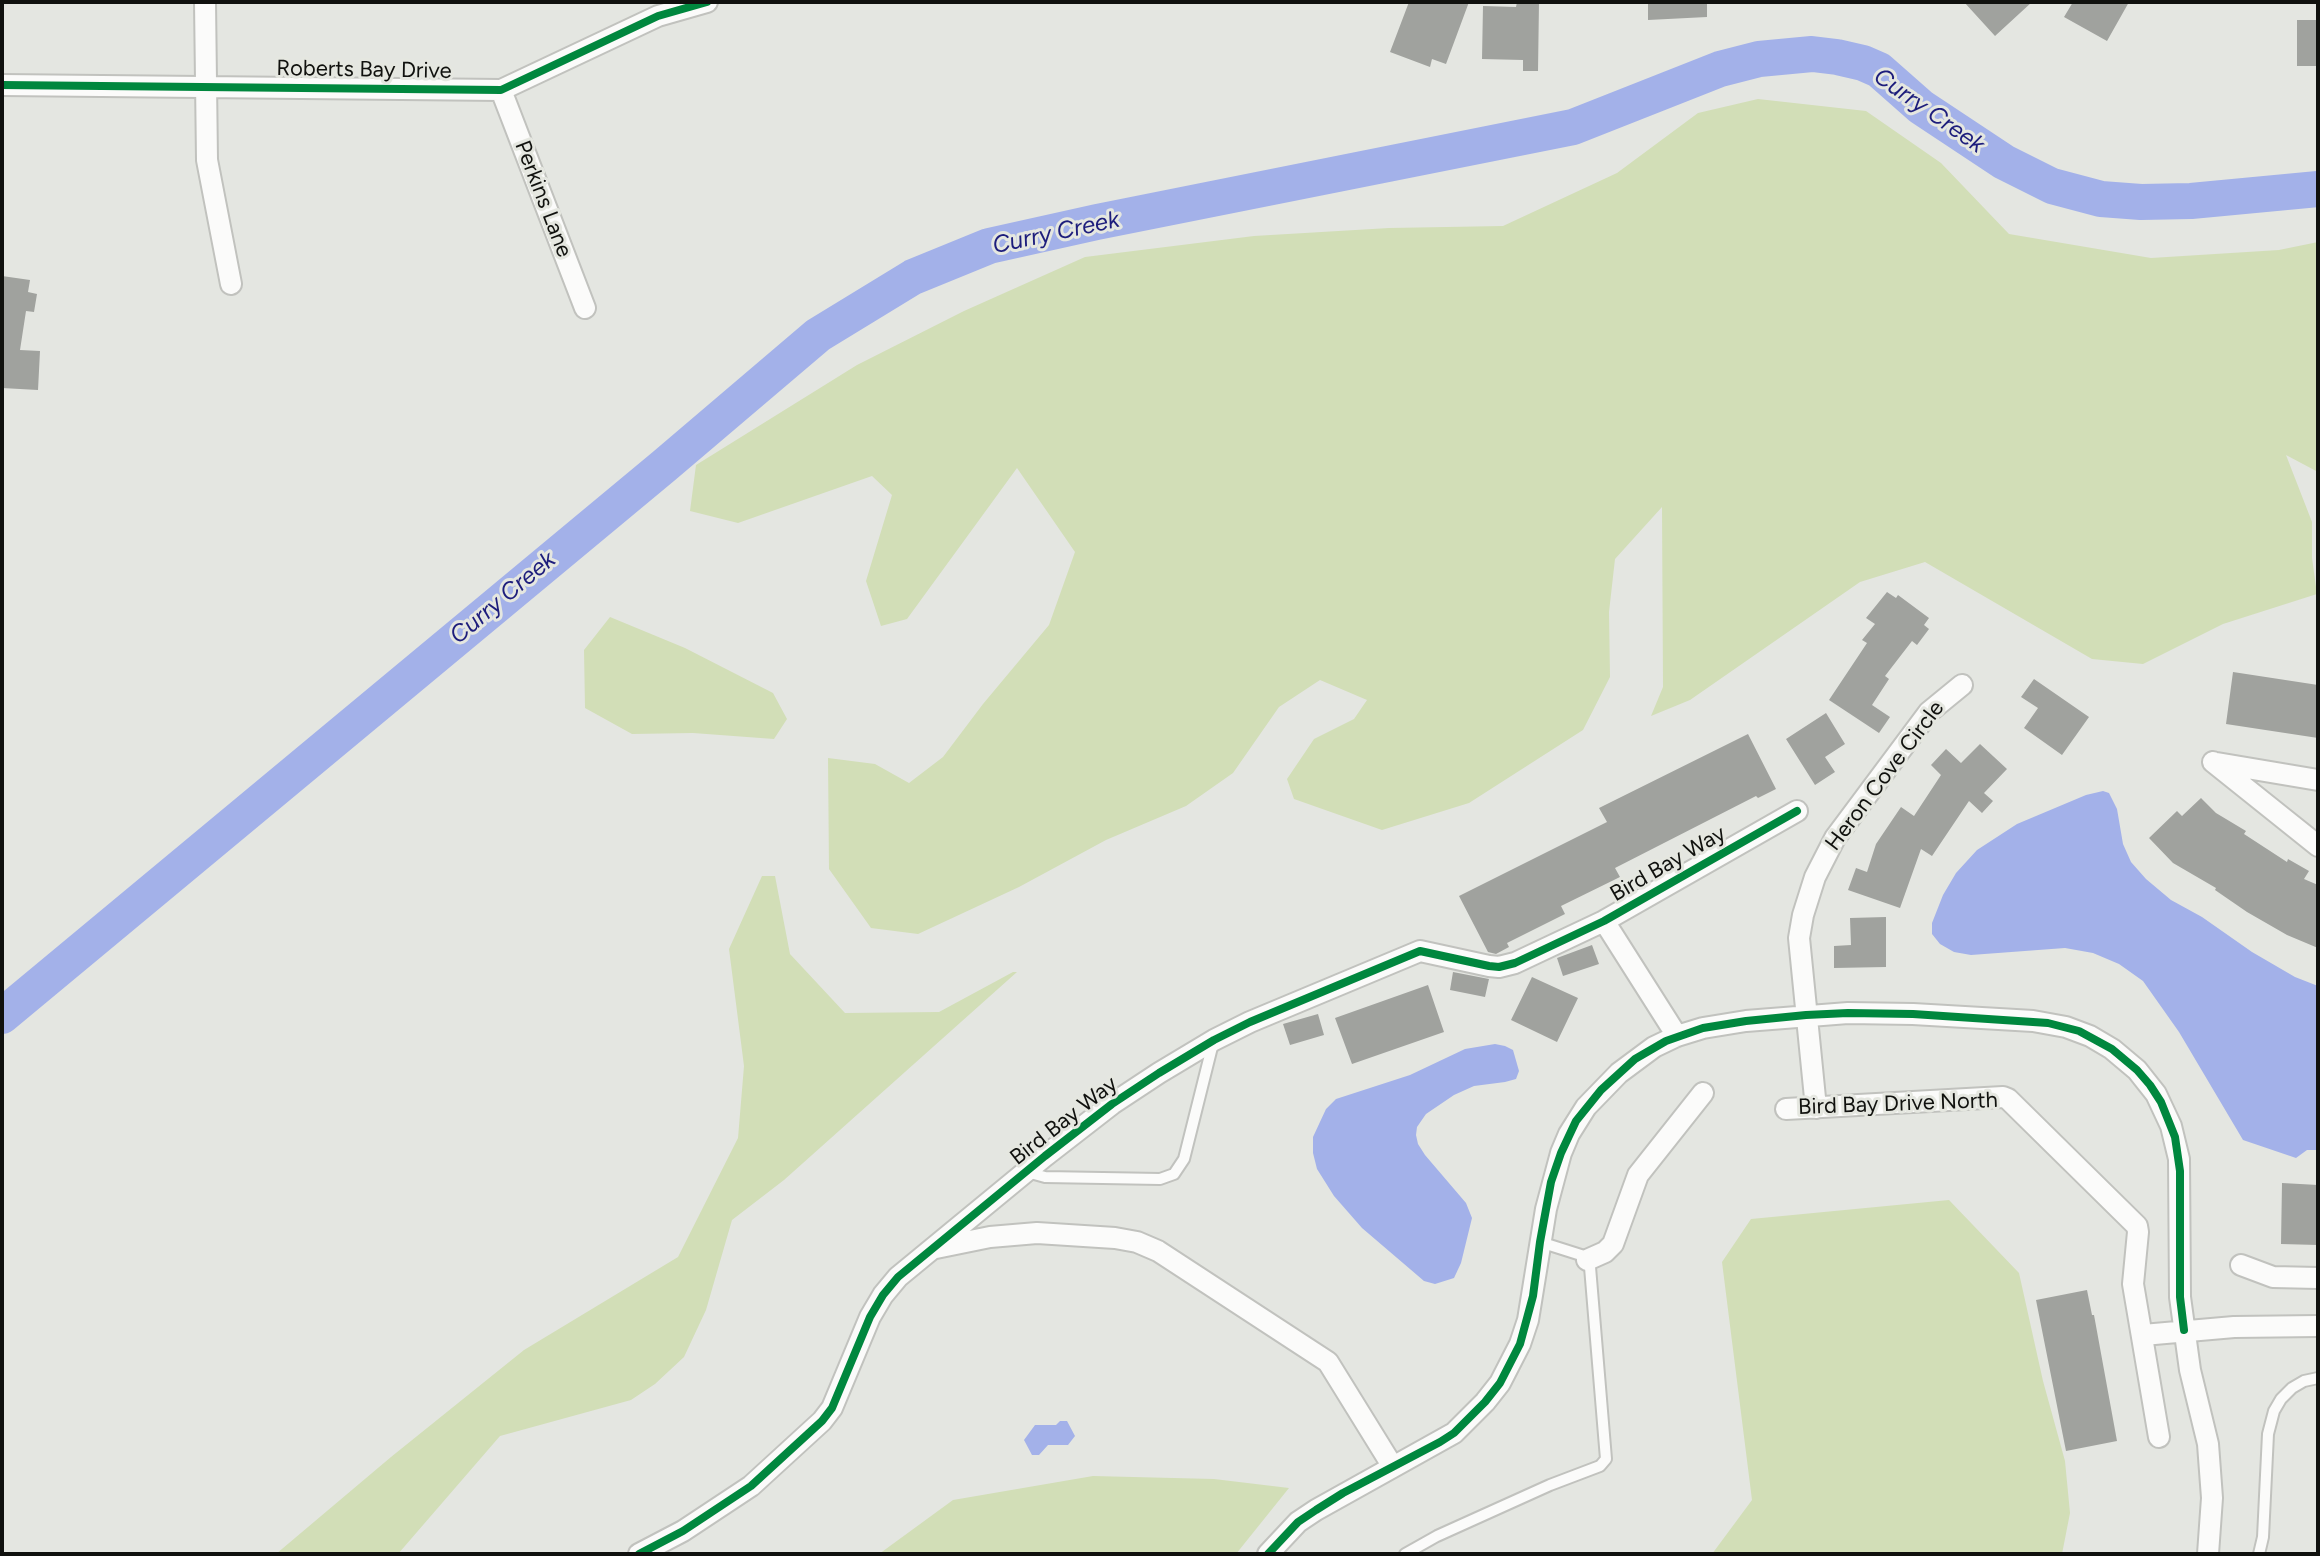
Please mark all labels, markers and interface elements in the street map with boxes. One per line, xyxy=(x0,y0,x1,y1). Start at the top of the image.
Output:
street label: Roberts Bay Drive xyxy=(276,55,452,85)
water label: Curry Creek xyxy=(1868,62,1990,160)
street label: Perkins Lane xyxy=(509,137,577,261)
water label: Curry Creek xyxy=(990,206,1122,260)
water label: Curry Creek xyxy=(444,546,562,650)
street label: Heron Cove Circle xyxy=(1820,696,1950,856)
street label: Bird Bay Way xyxy=(1606,820,1730,908)
street label: Bird Bay Way xyxy=(1005,1071,1123,1171)
street label: Bird Bay Drive North xyxy=(1798,1087,1998,1121)

